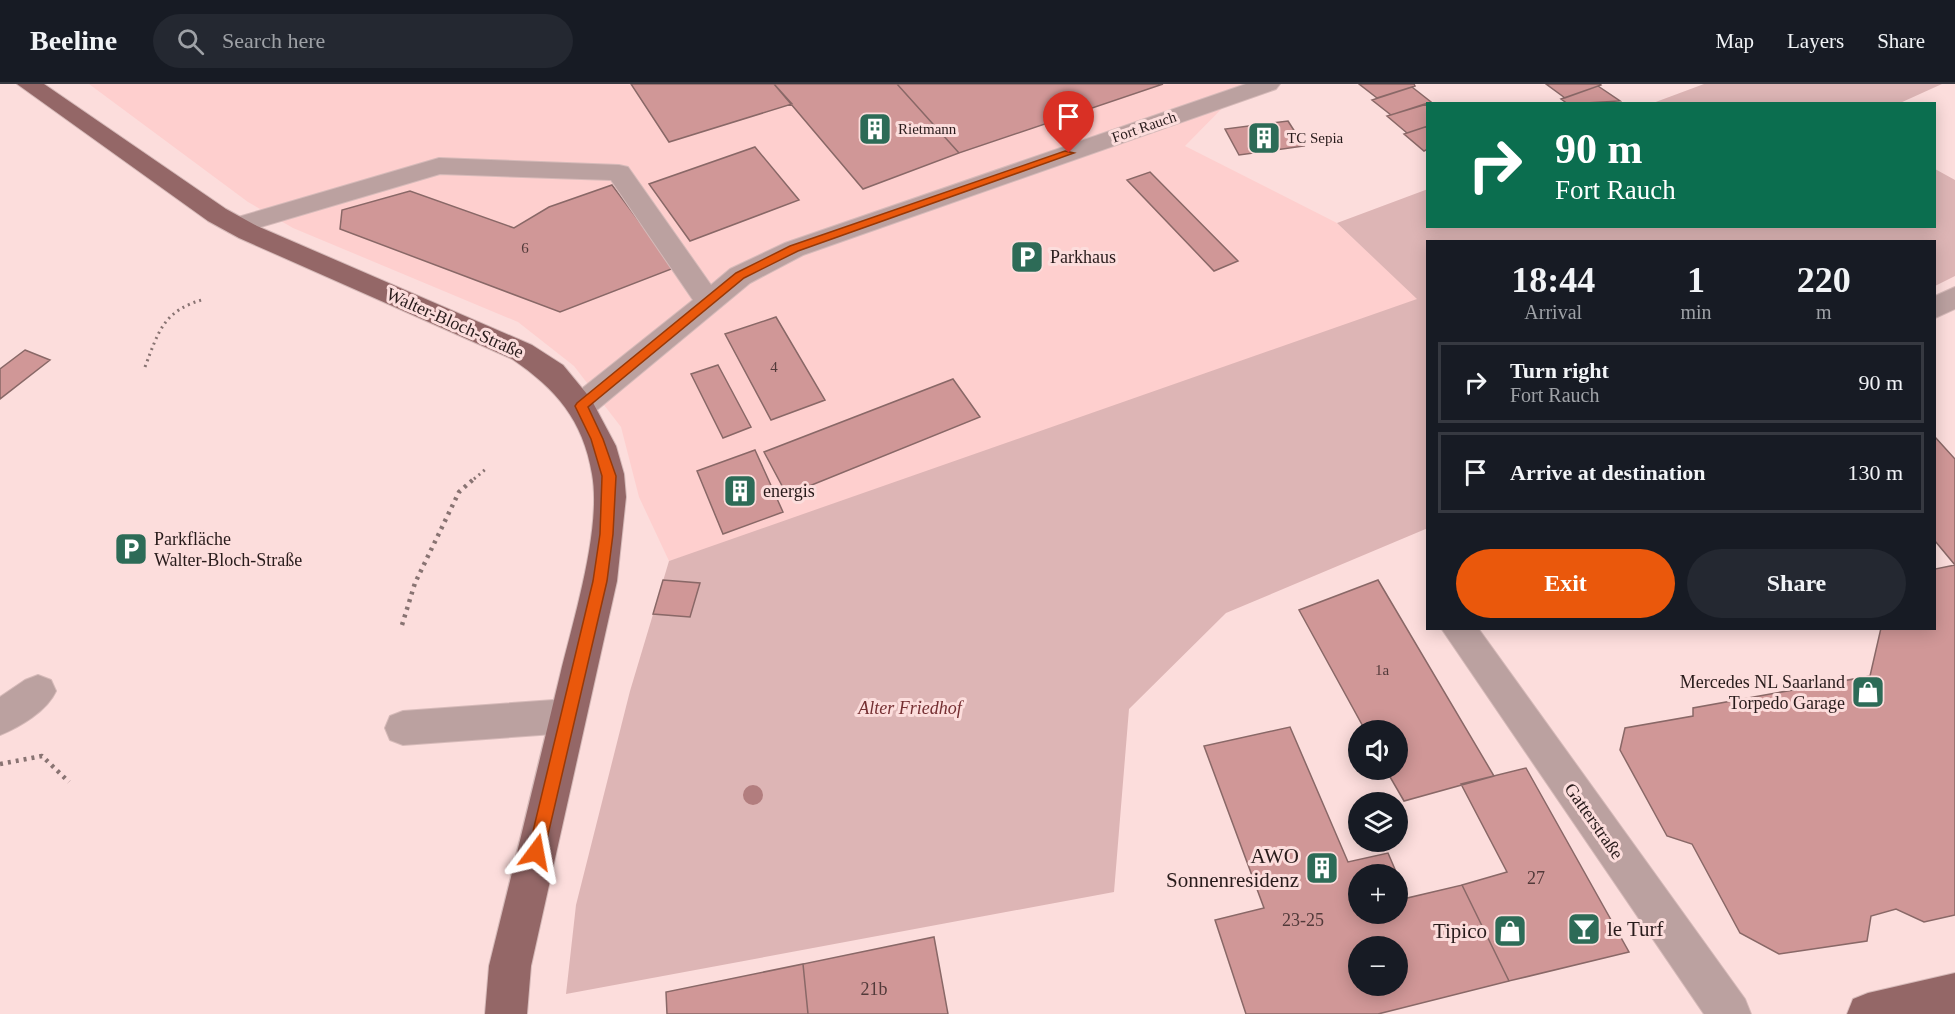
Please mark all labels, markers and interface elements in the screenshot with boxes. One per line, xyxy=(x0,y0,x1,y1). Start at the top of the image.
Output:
search box xyxy=(153,14,573,68)
text: Beeline xyxy=(30,25,117,56)
icon: search xyxy=(174,25,207,58)
text: Search here xyxy=(222,28,325,53)
text: Map xyxy=(1716,29,1754,53)
text: Layers xyxy=(1787,29,1844,53)
text: Share xyxy=(1877,29,1925,53)
pin xyxy=(1043,91,1094,153)
icon: arrive xyxy=(1052,100,1085,133)
street label: Fort Rauch xyxy=(1110,108,1179,145)
building icon: Rietmann xyxy=(857,111,893,147)
building icon: TC Sepia xyxy=(1246,120,1282,156)
place label: Rietmann xyxy=(898,121,957,137)
icon: right xyxy=(1456,126,1534,204)
text: 90 m xyxy=(1555,126,1643,172)
place label: TC Sepia xyxy=(1287,130,1344,146)
text: Fort Rauch xyxy=(1555,175,1676,205)
parking icon: Parkhaus xyxy=(1009,239,1045,275)
house number: 6 xyxy=(521,240,529,256)
place label: Parkhaus xyxy=(1050,247,1116,267)
text: 18:44 xyxy=(1511,260,1595,300)
text: 1 xyxy=(1687,260,1705,300)
text: 220 xyxy=(1797,260,1851,300)
street label: Walter-Bloch-Straße xyxy=(383,284,527,362)
text: Arrival xyxy=(1524,301,1582,323)
text: min xyxy=(1680,301,1712,323)
text: m xyxy=(1816,301,1832,323)
text: Turn right xyxy=(1510,358,1609,383)
house number: 4 xyxy=(770,359,778,375)
icon: right xyxy=(1459,366,1492,399)
text: 90 m xyxy=(1858,370,1903,395)
text: Fort Rauch xyxy=(1510,384,1599,406)
icon: arrive xyxy=(1459,456,1492,489)
text: Arrive at destination xyxy=(1510,460,1706,485)
text: 130 m xyxy=(1847,460,1903,485)
building icon: energis xyxy=(722,473,758,509)
place label: energis xyxy=(763,481,815,501)
place label: Parkfläche Walter-Bloch-Straße xyxy=(154,529,302,570)
parking icon: Parkfläche Walter-Bloch-Straße xyxy=(113,531,149,567)
button: Exit xyxy=(1456,549,1675,618)
button: Share xyxy=(1687,549,1906,618)
house number: 1a xyxy=(1375,662,1389,678)
place label: Mercedes NL Saarland Torpedo Garage xyxy=(1680,672,1845,713)
shop icon: Mercedes NL Saarland Torpedo Garage xyxy=(1850,674,1886,710)
park label: Alter Friedhof xyxy=(857,698,965,718)
map controls xyxy=(1348,720,1408,996)
button: sound xyxy=(1348,720,1408,780)
street label: Gatterstraße xyxy=(1561,779,1627,863)
button: layers xyxy=(1348,792,1408,852)
position arrow xyxy=(504,820,568,884)
place label: AWO Sonnenresidenz xyxy=(1166,844,1299,892)
building icon: AWO Sonnenresidenz xyxy=(1304,850,1340,886)
button: + xyxy=(1348,864,1408,924)
house number: 27 xyxy=(1527,868,1545,888)
house number: 23-25 xyxy=(1282,910,1324,930)
bar icon: le Turf xyxy=(1566,911,1602,947)
shop icon: Tipico xyxy=(1492,913,1528,949)
place label: le Turf xyxy=(1607,917,1664,941)
place label: Tipico xyxy=(1433,919,1487,943)
button: − xyxy=(1348,936,1408,996)
house number: 21b xyxy=(861,979,888,999)

